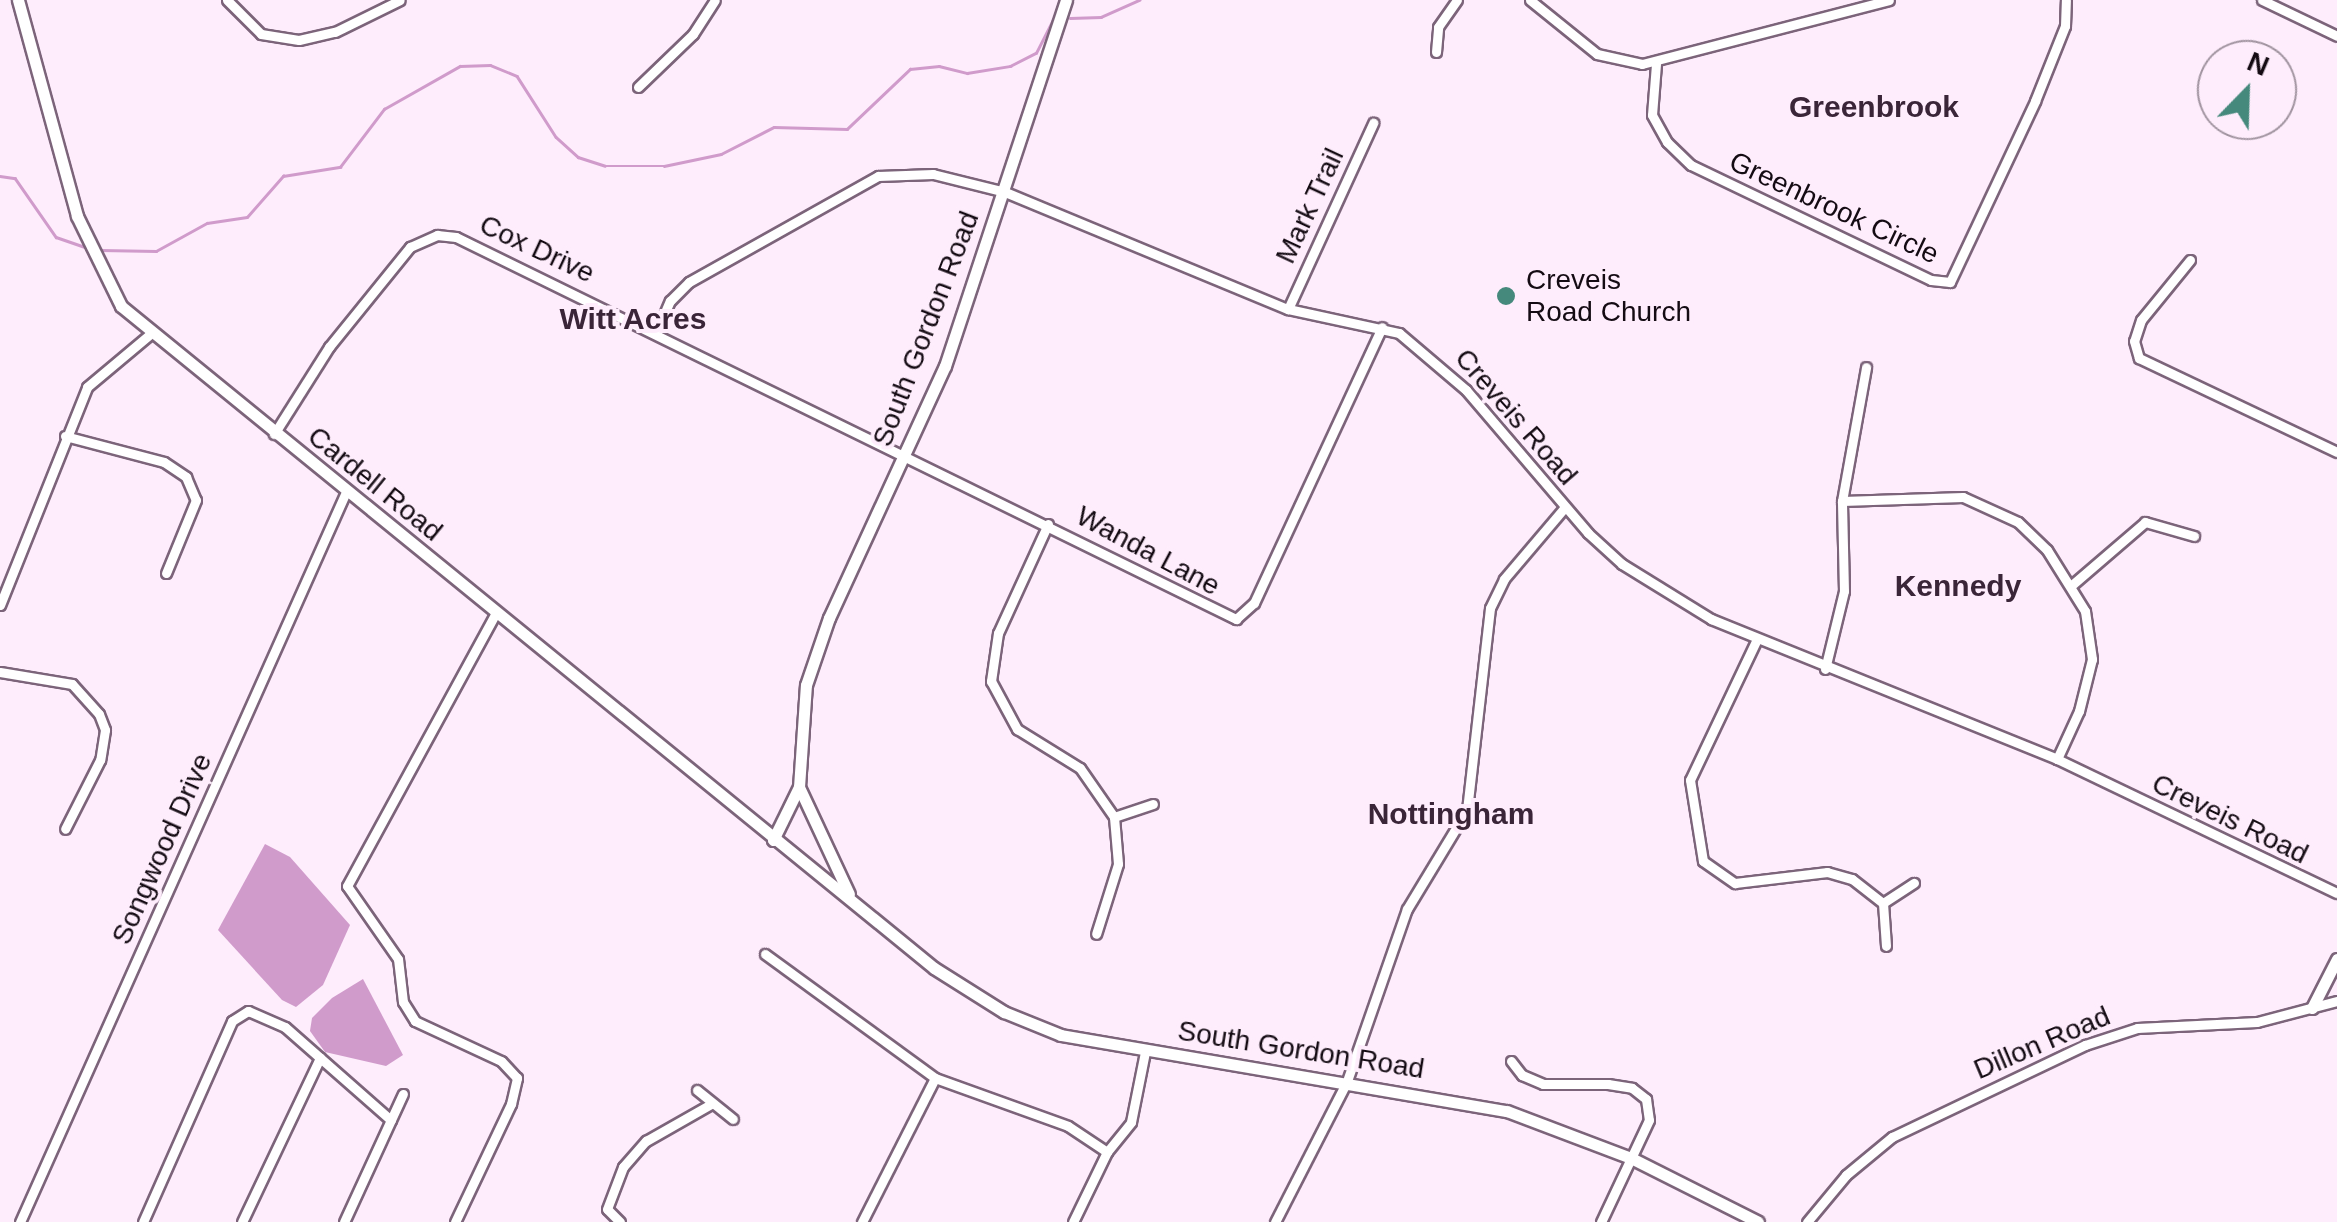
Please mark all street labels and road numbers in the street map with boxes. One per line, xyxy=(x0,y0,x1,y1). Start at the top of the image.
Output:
street label: Mark Trail xyxy=(1269,143,1351,269)
street label: Greenbrook Circle xyxy=(1724,145,1944,271)
street label: South Gordon Road xyxy=(866,207,986,451)
street label: Cox Drive xyxy=(474,208,600,290)
street label: Creveis Road xyxy=(1448,342,1584,492)
street label: Cardell Road xyxy=(301,420,449,548)
street label: Wanda Lane xyxy=(1070,499,1226,603)
street label: Songwood Drive xyxy=(105,748,219,950)
street label: Creveis Road xyxy=(2146,767,2314,871)
street label: Dillon Road xyxy=(1969,999,2115,1087)
street label: South Gordon Road xyxy=(1175,1014,1427,1086)

